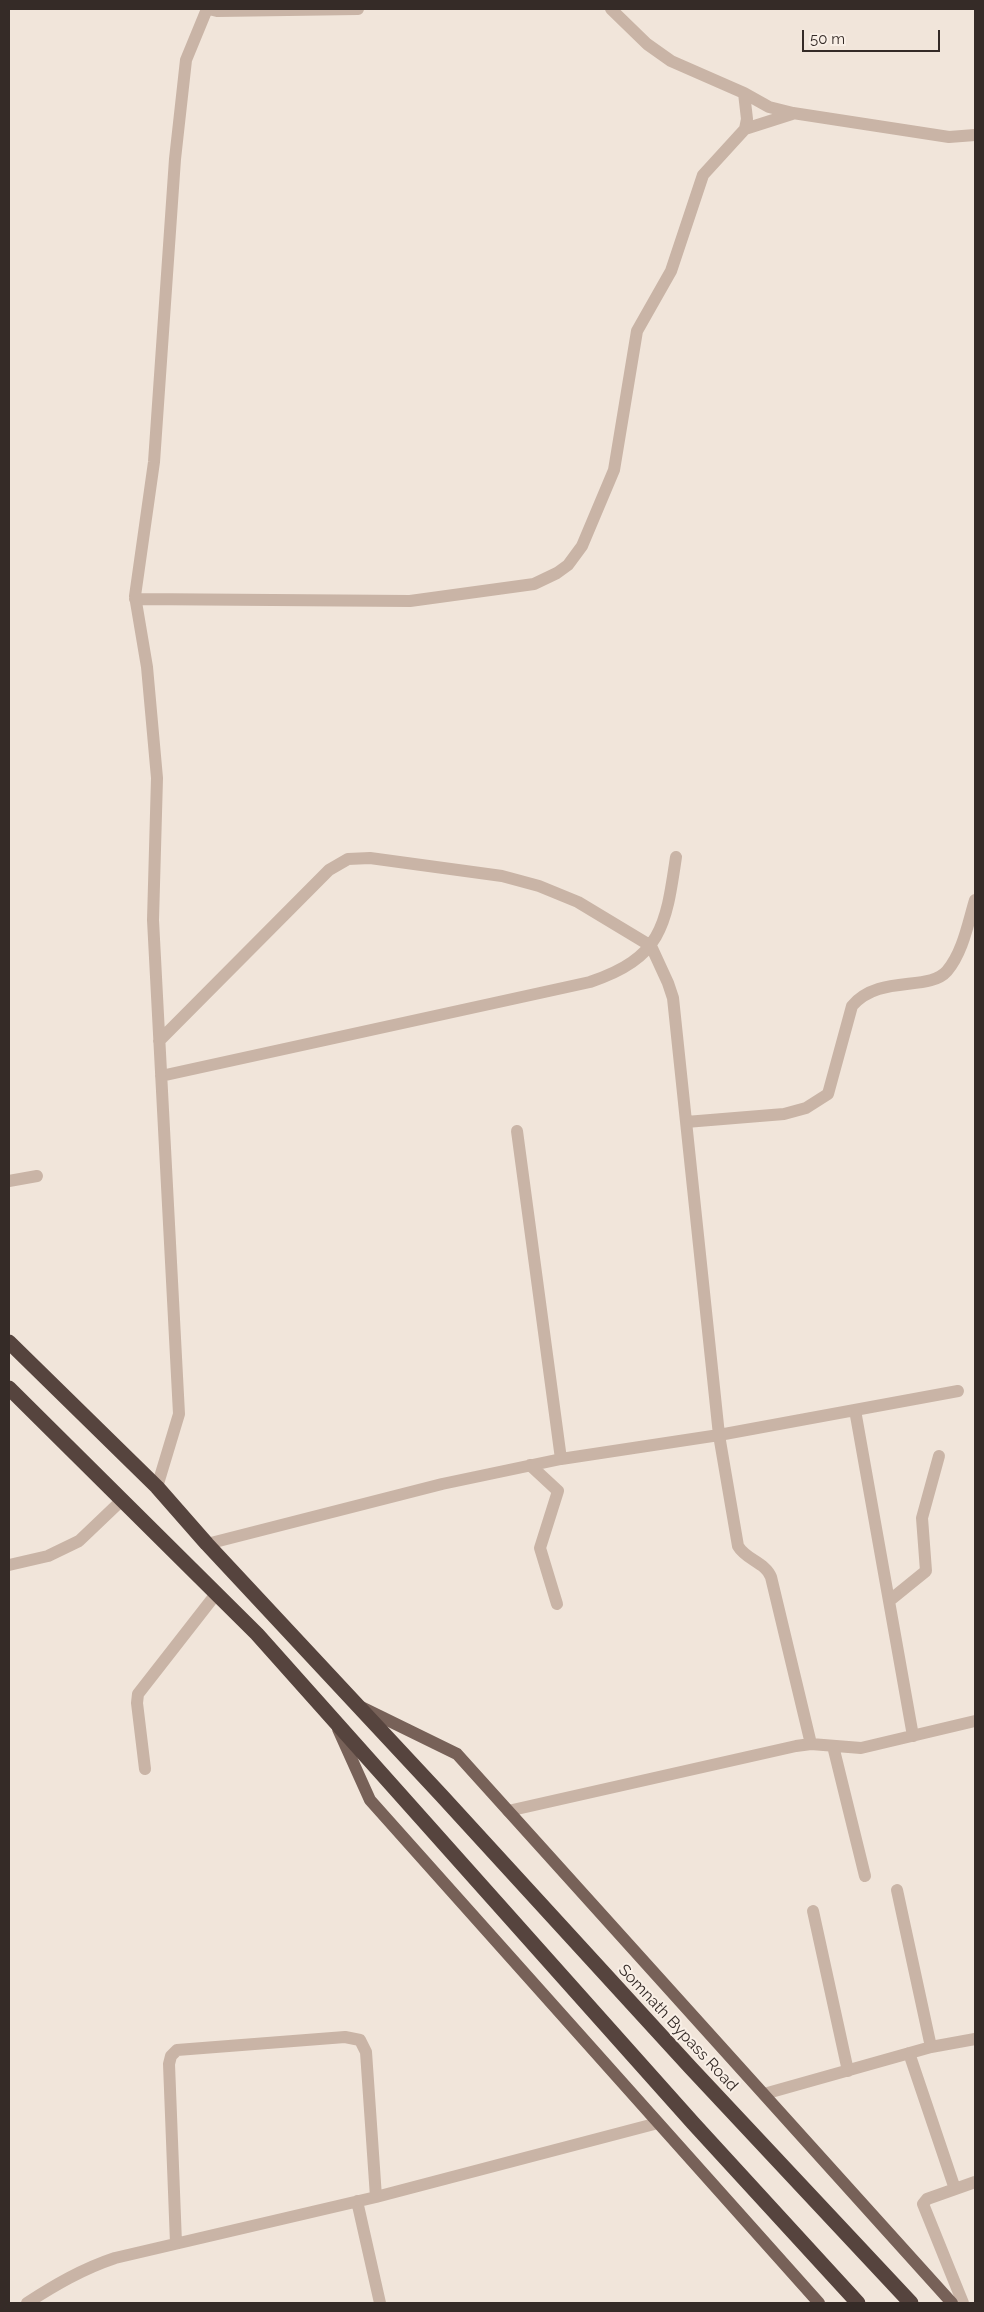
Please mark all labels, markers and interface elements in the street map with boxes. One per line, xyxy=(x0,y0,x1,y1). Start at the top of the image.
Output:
scale bar xyxy=(804,20,942,52)
text: 50 m xyxy=(810,30,845,48)
street label: Somnath Bypass Road xyxy=(614,1961,742,2095)

